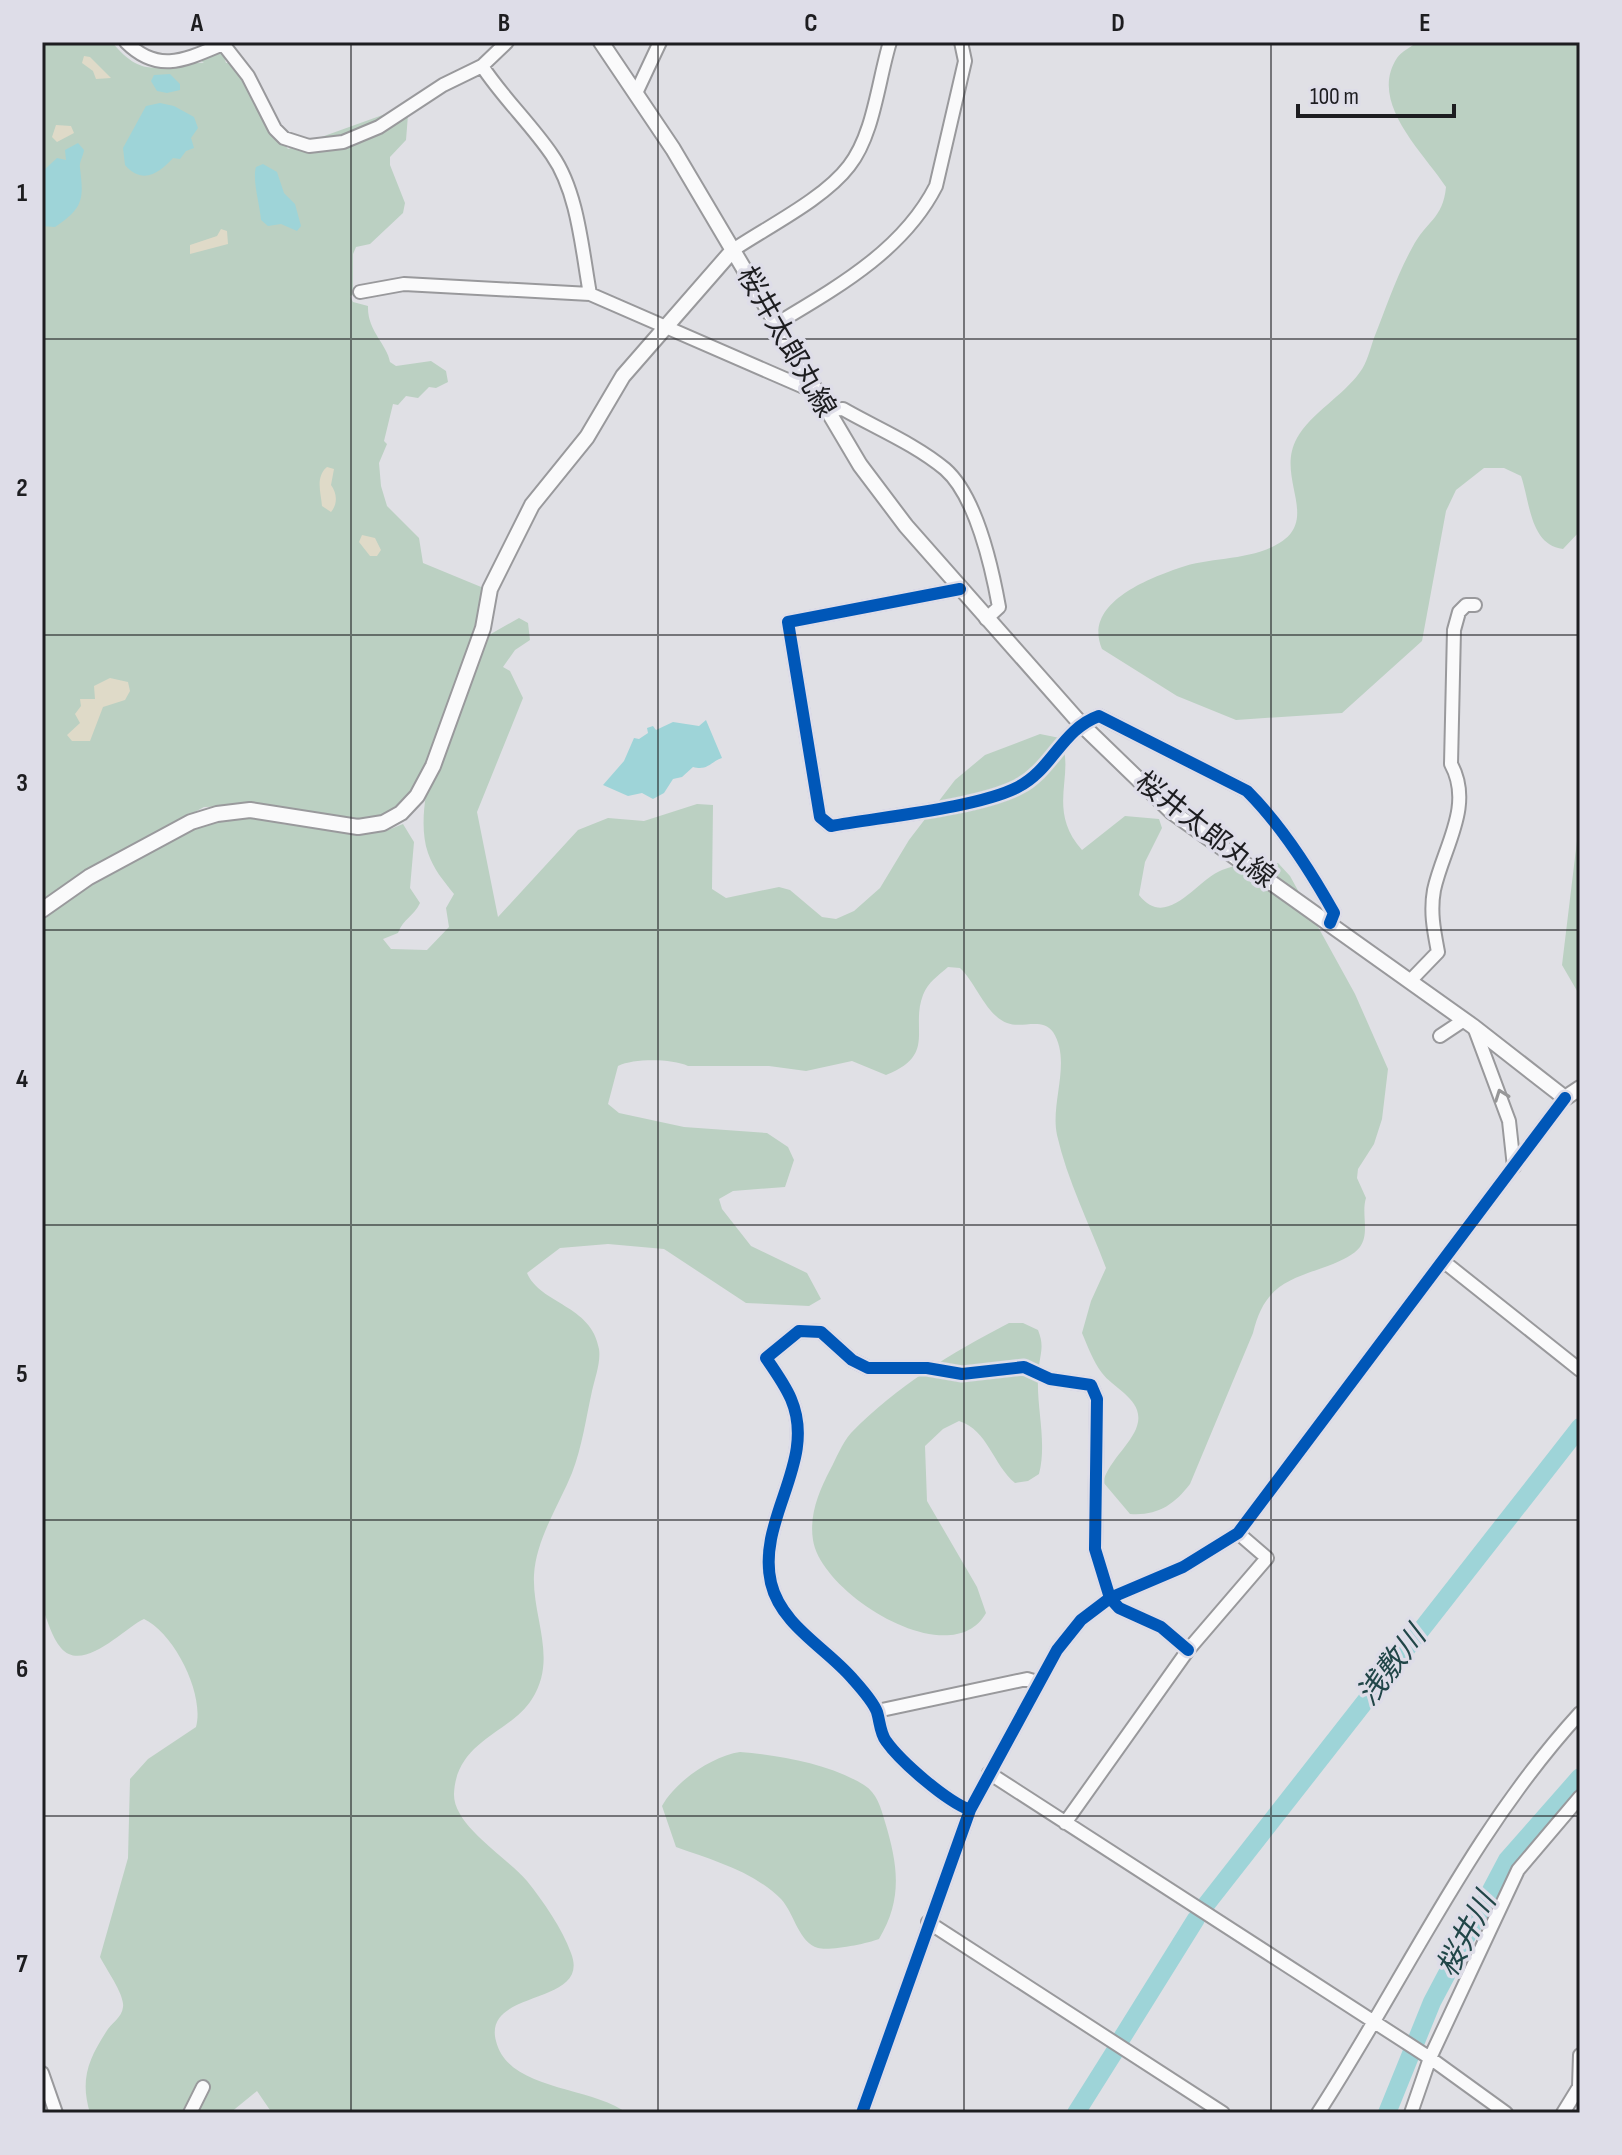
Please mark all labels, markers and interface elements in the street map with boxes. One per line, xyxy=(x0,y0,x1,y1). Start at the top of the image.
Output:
text: A xyxy=(190,8,204,39)
text: B xyxy=(498,8,510,39)
text: C xyxy=(804,8,818,39)
text: D xyxy=(1111,8,1125,39)
text: E xyxy=(1419,8,1431,39)
scale bar xyxy=(1298,68,1454,118)
text: 100 m xyxy=(1310,82,1359,111)
text: 1 xyxy=(17,178,27,209)
street label: 桜井太郎丸線 xyxy=(730,261,842,423)
text: 2 xyxy=(16,473,28,504)
street label: 桜井太郎丸線 xyxy=(1129,765,1281,895)
text: 3 xyxy=(16,768,28,799)
text: 4 xyxy=(16,1064,28,1095)
one-way arrow xyxy=(1494,1089,1510,1103)
text: 5 xyxy=(16,1359,28,1390)
water label: 浅敷川 xyxy=(1350,1617,1436,1713)
text: 6 xyxy=(16,1654,28,1685)
water label: 桜井川 xyxy=(1430,1884,1505,1983)
text: 7 xyxy=(16,1949,28,1980)

